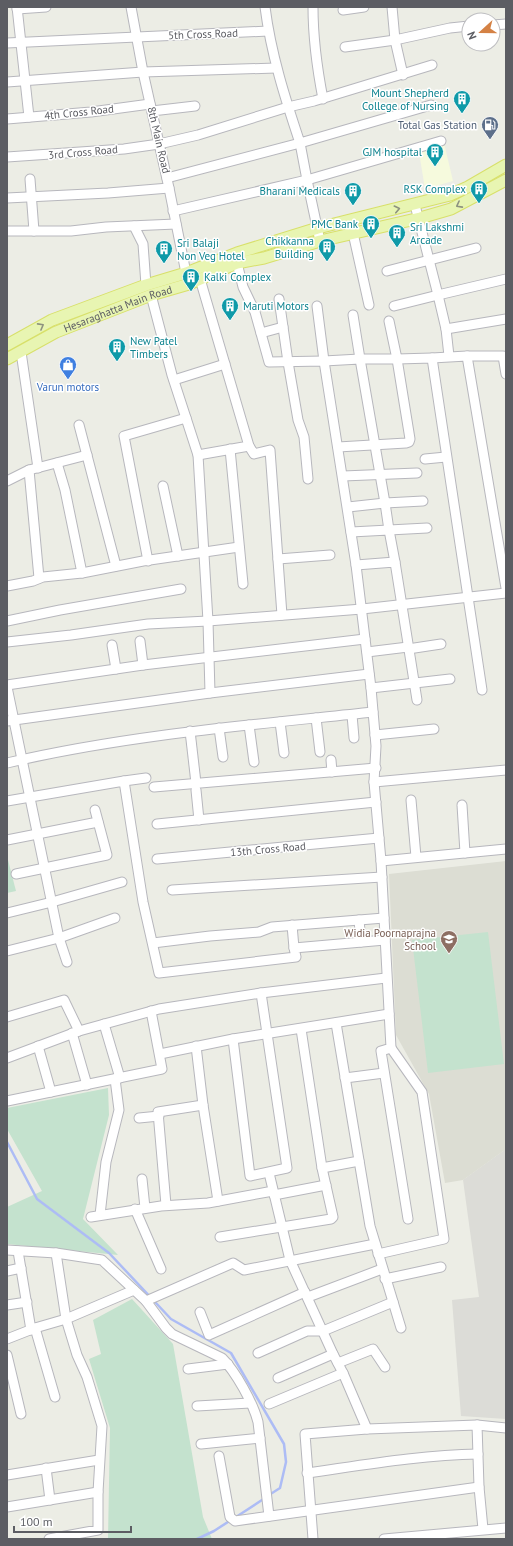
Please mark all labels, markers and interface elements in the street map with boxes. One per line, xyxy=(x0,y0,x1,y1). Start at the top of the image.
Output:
north arrow xyxy=(461,12,501,52)
street label: 5th Cross Road xyxy=(168,26,238,42)
text: N xyxy=(464,30,479,41)
place label: Mount Shepherd College of Nursing xyxy=(362,86,449,113)
building icon: Mount Shepherd College of Nursing xyxy=(452,89,472,114)
street label: 4th Cross Road xyxy=(44,101,115,123)
street label: 8th Main Road xyxy=(145,105,173,175)
fuel station icon: Total Gas Station xyxy=(480,115,500,140)
place label: Total Gas Station xyxy=(398,118,477,132)
street label: 3rd Cross Road xyxy=(48,142,118,162)
building icon: GJM hospital xyxy=(425,142,445,167)
place label: GJM hospital xyxy=(363,145,423,159)
building icon: RSK Complex xyxy=(469,179,489,204)
building icon: Bharani Medicals xyxy=(343,181,363,206)
place label: RSK Complex xyxy=(403,182,466,196)
place label: Bharani Medicals xyxy=(260,184,340,198)
one-way arrow xyxy=(456,200,463,207)
one-way arrow xyxy=(394,205,400,213)
building icon: PMC Bank xyxy=(361,214,381,239)
place label: PMC Bank xyxy=(311,217,359,231)
place label: Sri Lakshmi Arcade xyxy=(410,220,464,247)
building icon: Sri Lakshmi Arcade xyxy=(387,223,407,248)
place label: Chikkanna Building xyxy=(265,234,314,261)
place label: Sri Balaji Non Veg Hotel xyxy=(177,236,245,263)
building icon: Chikkanna Building xyxy=(317,237,337,262)
building icon: Sri Balaji Non Veg Hotel xyxy=(154,239,174,264)
building icon: Kalki Complex xyxy=(181,267,201,292)
place label: Kalki Complex xyxy=(204,270,271,284)
street label: Hesaraghatta Main Road xyxy=(61,282,174,335)
building icon: Maruti Motors xyxy=(220,296,240,321)
place label: Maruti Motors xyxy=(243,299,309,313)
one-way arrow xyxy=(37,323,44,330)
place label: New Patel Timbers xyxy=(130,334,178,361)
building icon: New Patel Timbers xyxy=(107,337,127,362)
shop icon: Varun motors xyxy=(58,355,78,380)
place label: Varun motors xyxy=(36,380,100,394)
street label: 13th Cross Road xyxy=(230,839,306,859)
place label: Widia Poornaprajna School xyxy=(344,926,437,953)
school or university icon: Widia Poornaprajna School xyxy=(439,929,459,954)
scale bar xyxy=(14,1508,131,1534)
text: 100 m xyxy=(20,1514,53,1529)

